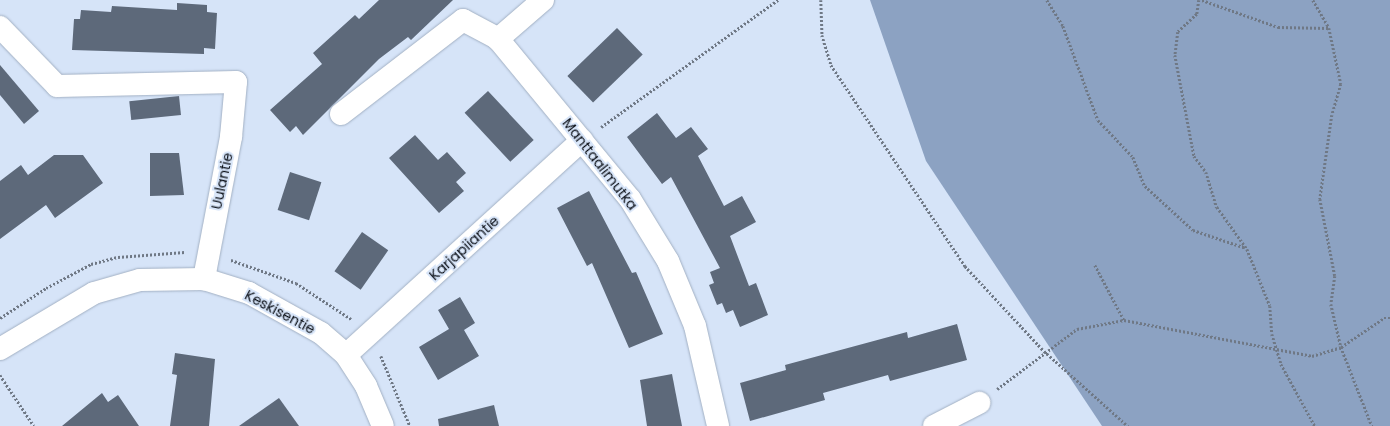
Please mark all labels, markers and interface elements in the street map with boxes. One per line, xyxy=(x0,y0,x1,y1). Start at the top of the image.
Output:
street label: Manttaalimutka xyxy=(559,115,641,213)
street label: Uulantie xyxy=(208,151,236,211)
street label: Karjapiiantie xyxy=(426,212,502,284)
street label: Keskisentie xyxy=(242,286,318,338)

